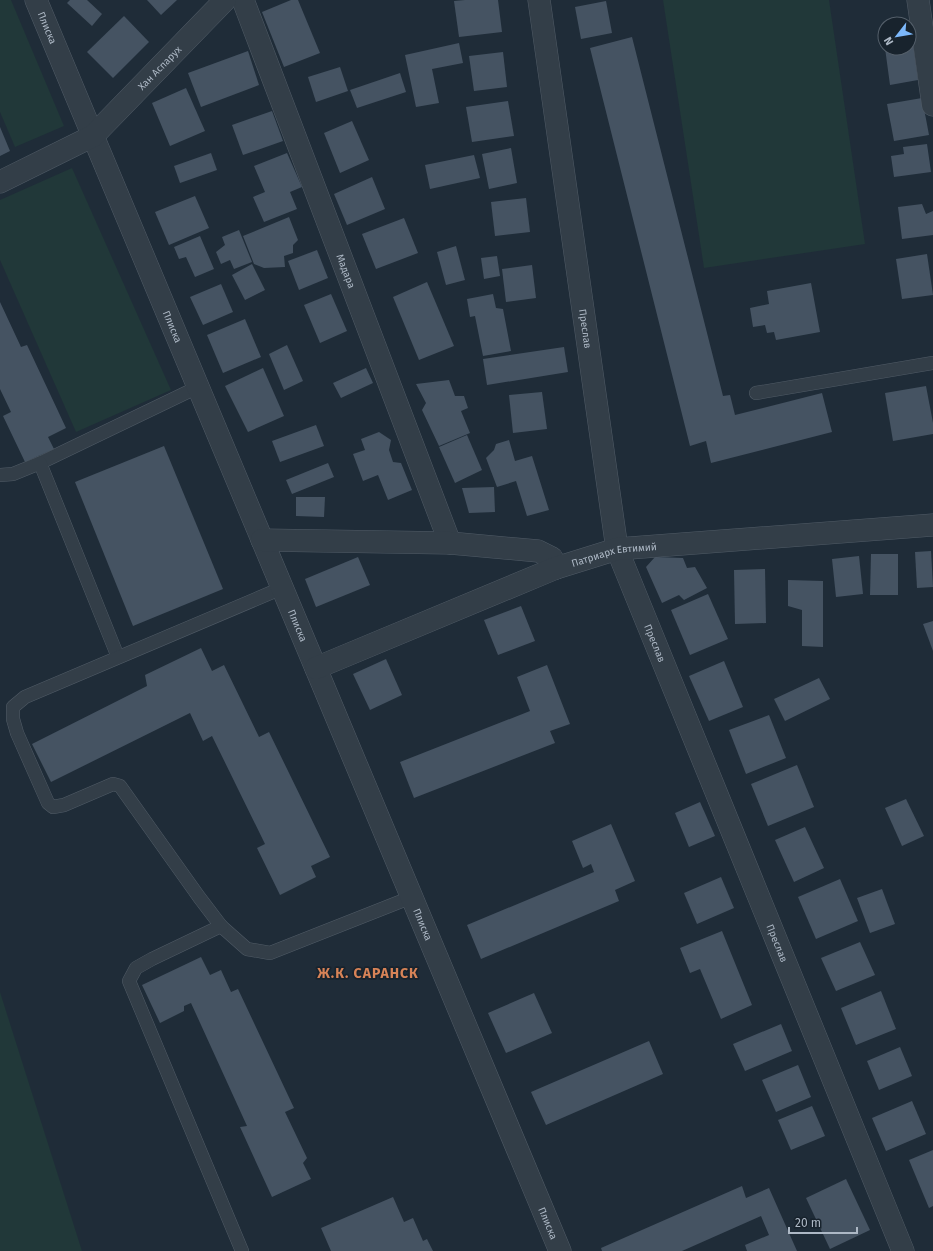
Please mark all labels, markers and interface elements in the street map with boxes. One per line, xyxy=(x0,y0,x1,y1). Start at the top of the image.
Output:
street label: Плиска xyxy=(35,10,59,46)
north arrow xyxy=(877,16,917,56)
text: N xyxy=(881,34,896,47)
street label: Хан Аспарух xyxy=(136,44,184,93)
street label: Мадара xyxy=(333,253,357,290)
street label: Преслав xyxy=(576,308,594,350)
street label: Плиска xyxy=(160,309,184,345)
street label: Патриарх Евтимий xyxy=(570,541,657,570)
street label: Плиска xyxy=(285,608,309,644)
street label: Преслав xyxy=(641,623,668,664)
street label: Плиска xyxy=(410,907,434,942)
street label: Преслав xyxy=(764,923,790,964)
district label: Ж.К. САРАНСК xyxy=(316,965,419,982)
street label: Плиска xyxy=(535,1206,559,1241)
scale bar xyxy=(789,1209,857,1235)
text: 20 m xyxy=(795,1216,821,1230)

